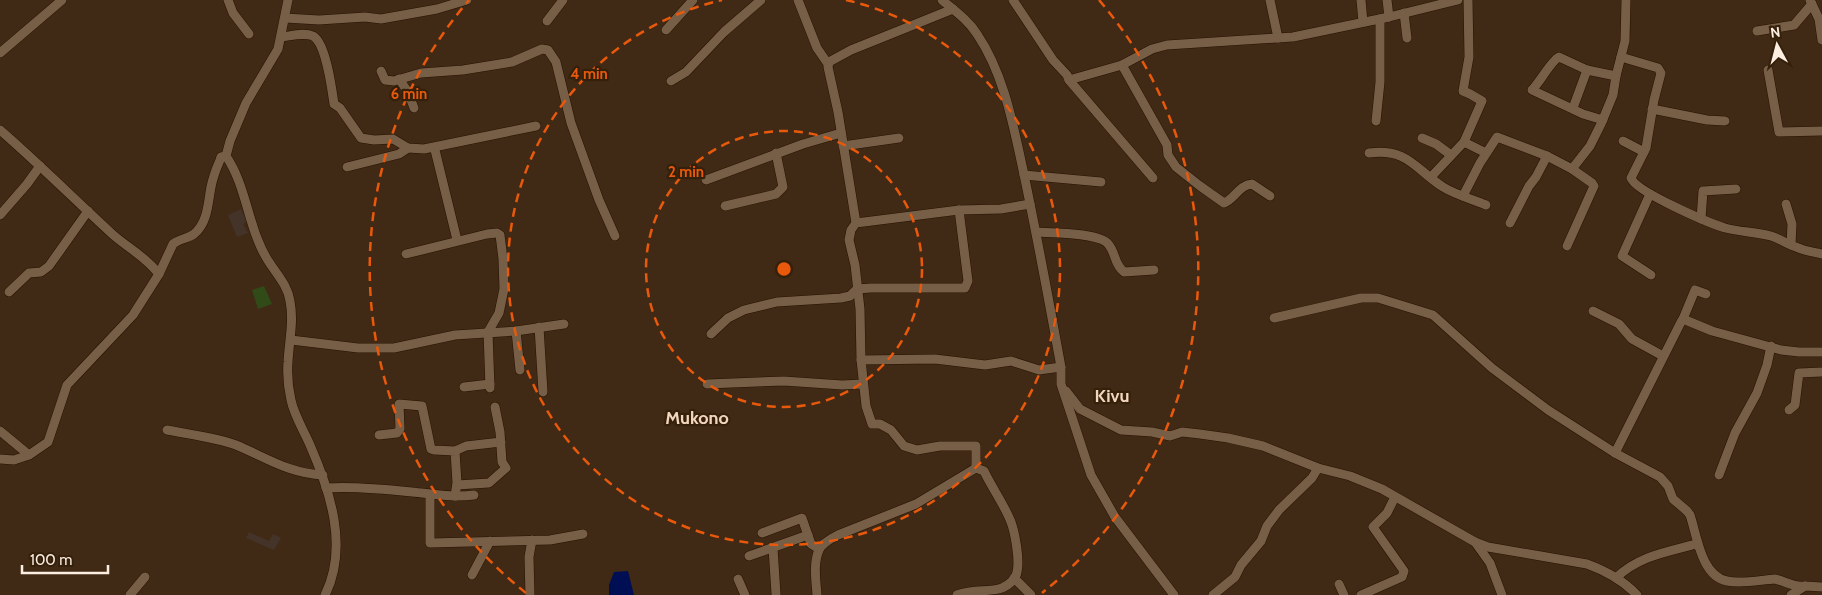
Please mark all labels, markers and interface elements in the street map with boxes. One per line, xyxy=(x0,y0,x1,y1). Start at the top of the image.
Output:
north arrow xyxy=(1752,20,1802,70)
text: N xyxy=(1769,23,1781,42)
text: 4 min xyxy=(570,65,608,83)
text: 6 min xyxy=(391,85,427,103)
text: 2 min xyxy=(668,163,704,181)
centre of rings xyxy=(775,260,793,278)
district label: Kivu xyxy=(1095,385,1129,407)
district label: Mukono xyxy=(665,407,729,429)
scale bar xyxy=(22,542,109,574)
text: 100 m xyxy=(30,551,72,569)

